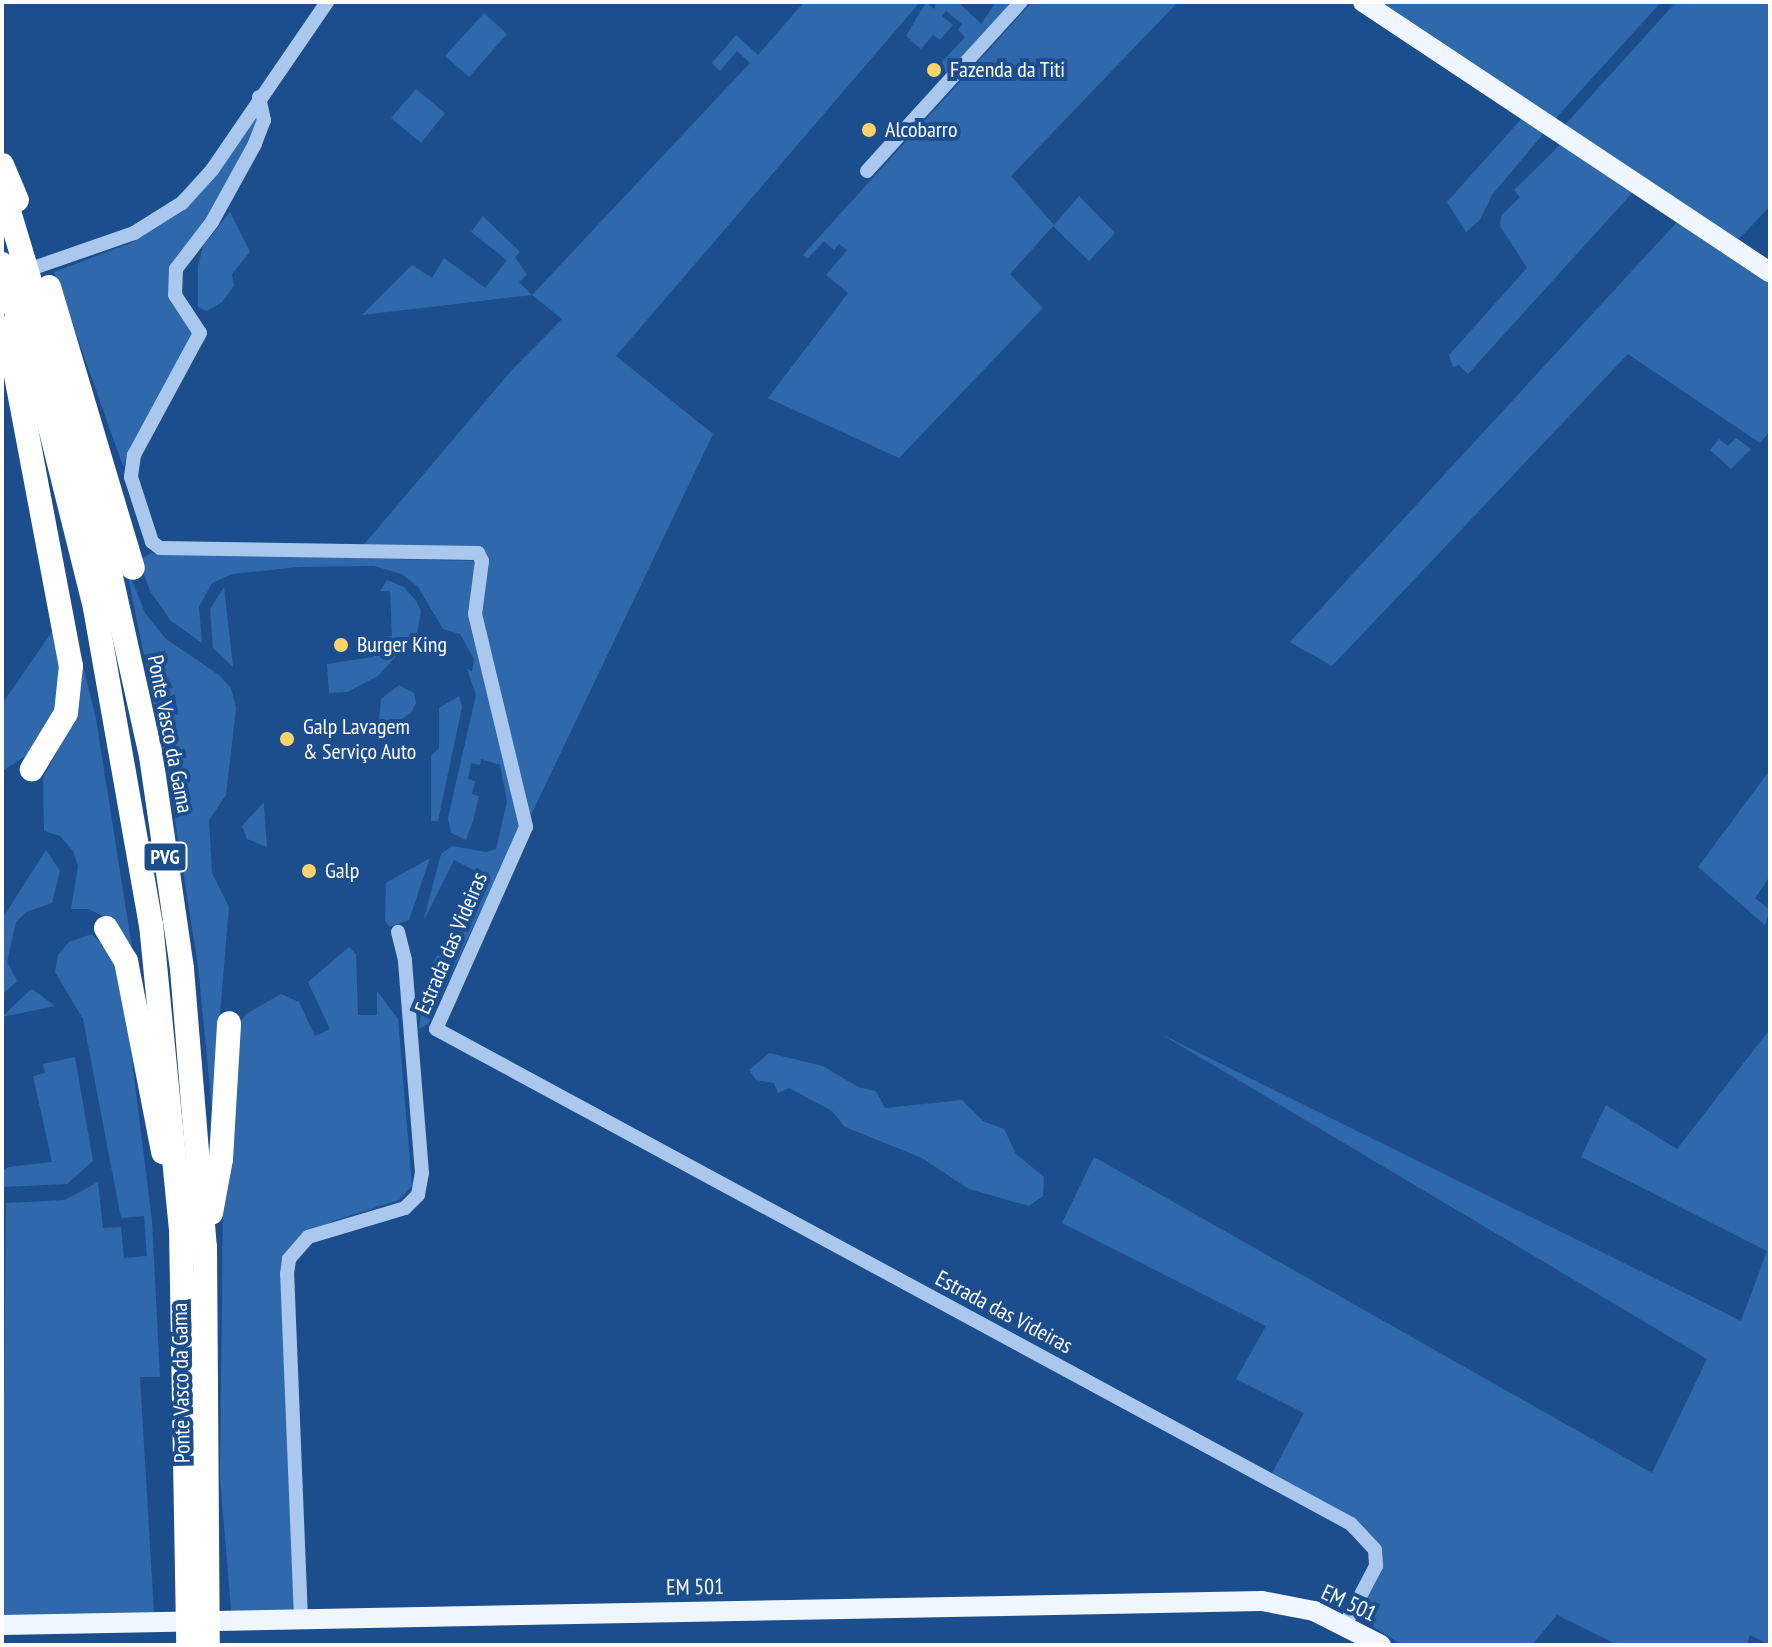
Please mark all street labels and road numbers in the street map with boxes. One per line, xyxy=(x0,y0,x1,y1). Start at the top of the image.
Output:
street label: Ponte Vasco da Gama xyxy=(142,652,198,816)
road number: PVG xyxy=(141,841,189,873)
street label: Estrada das Videiras xyxy=(409,868,493,1018)
street label: Estrada das Videiras xyxy=(931,1265,1077,1359)
street label: Ponte Vasco da Gama xyxy=(166,1302,196,1464)
street label: EM 501 xyxy=(666,1573,724,1601)
street label: EM 501 xyxy=(1317,1579,1381,1627)

